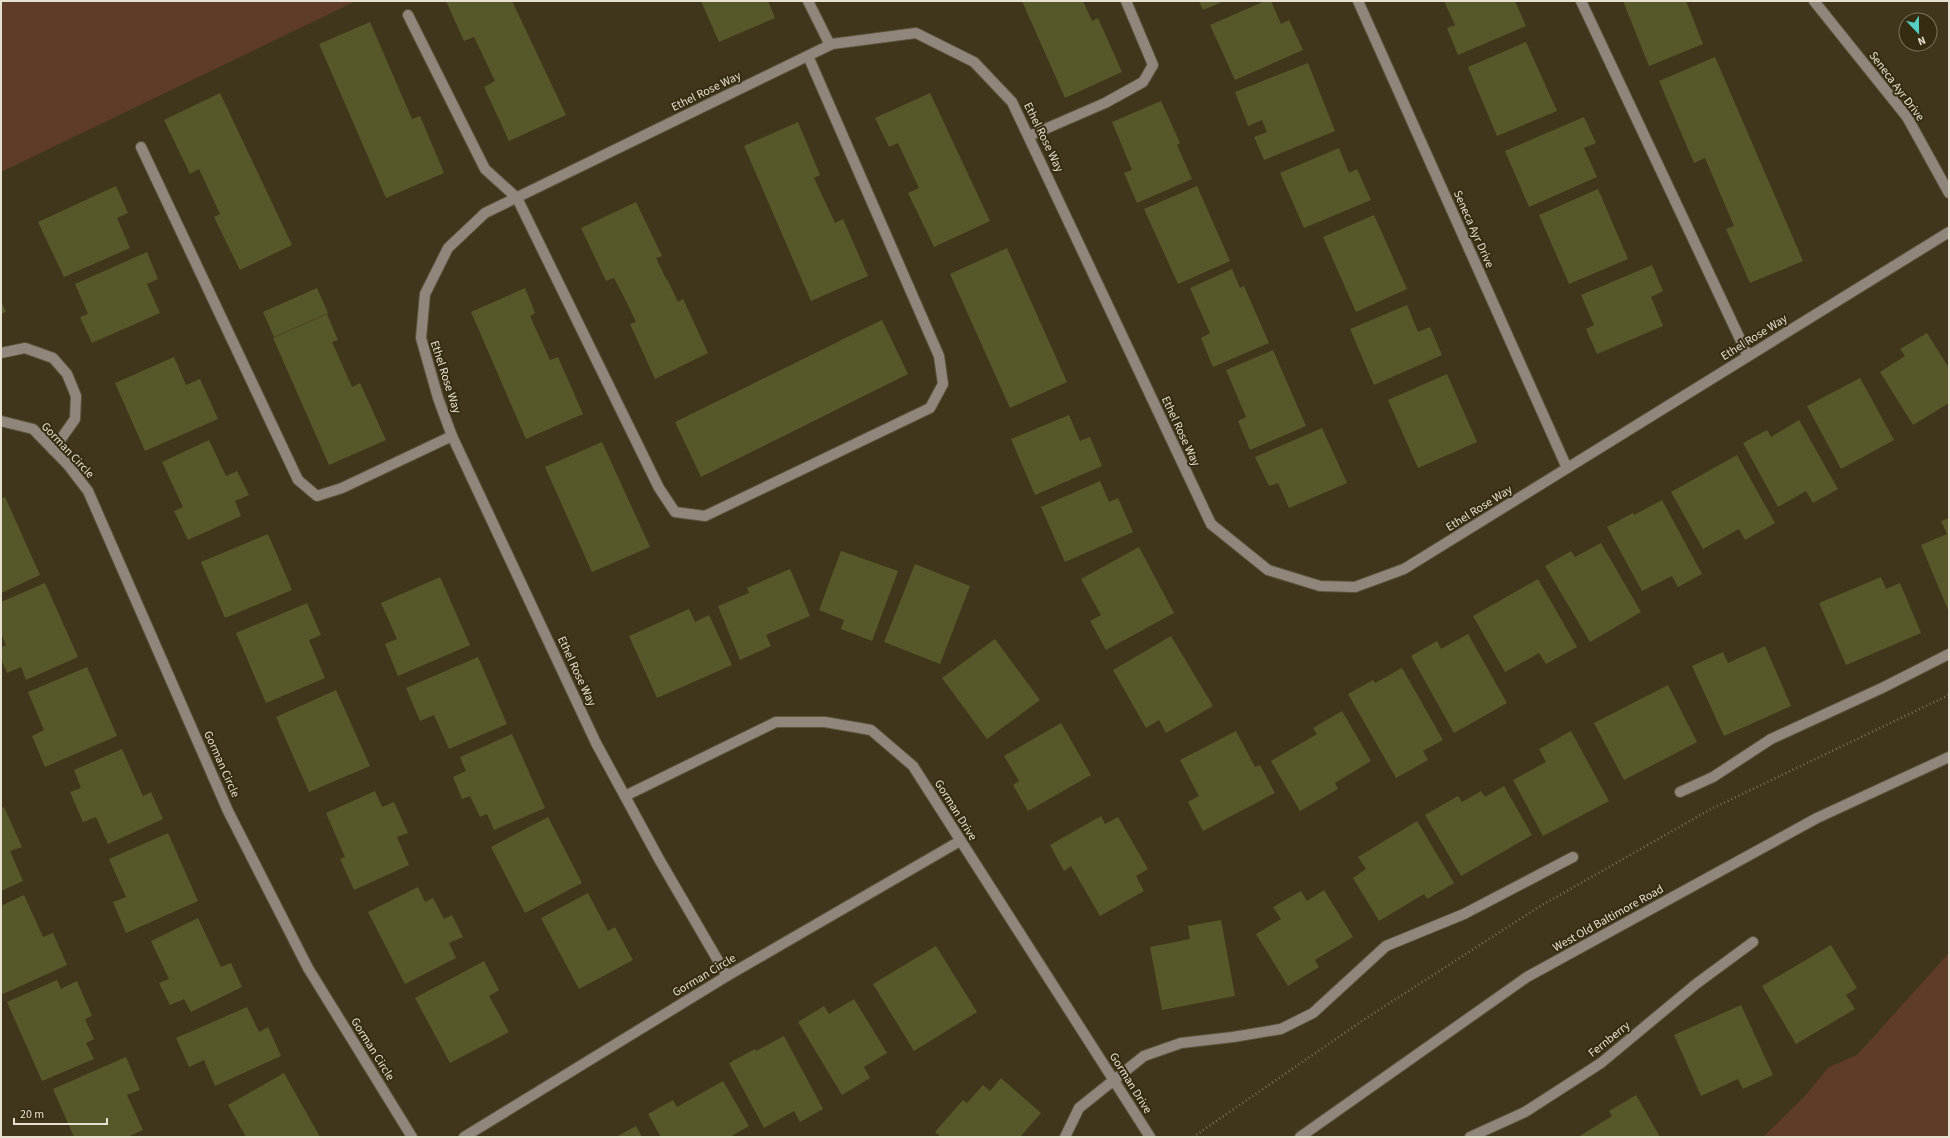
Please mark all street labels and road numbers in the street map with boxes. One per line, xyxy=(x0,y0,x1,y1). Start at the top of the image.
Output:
street label: Seneca Ayr Drive xyxy=(1865,48,1928,125)
street label: Ethel Rose Way xyxy=(669,67,744,116)
street label: Ethel Rose Way xyxy=(1019,100,1068,175)
street label: Seneca Ayr Drive xyxy=(1449,188,1498,271)
street label: Ethel Rose Way xyxy=(1718,310,1791,365)
street label: Ethel Rose Way xyxy=(426,339,465,416)
street label: Ethel Rose Way xyxy=(1157,393,1204,469)
street label: Gorman Circle xyxy=(37,418,98,482)
street label: Ethel Rose Way xyxy=(1443,481,1516,536)
street label: Ethel Rose Way xyxy=(553,633,600,709)
street label: Gorman Circle xyxy=(199,728,244,800)
street label: Gorman Drive xyxy=(930,776,981,844)
street label: West Old Baltimore Road xyxy=(1550,881,1667,956)
street label: Gorman Circle xyxy=(669,950,739,1001)
street label: Gorman Circle xyxy=(346,1014,399,1084)
street label: Fernberry xyxy=(1585,1017,1634,1062)
street label: Gorman Drive xyxy=(1105,1049,1156,1117)

